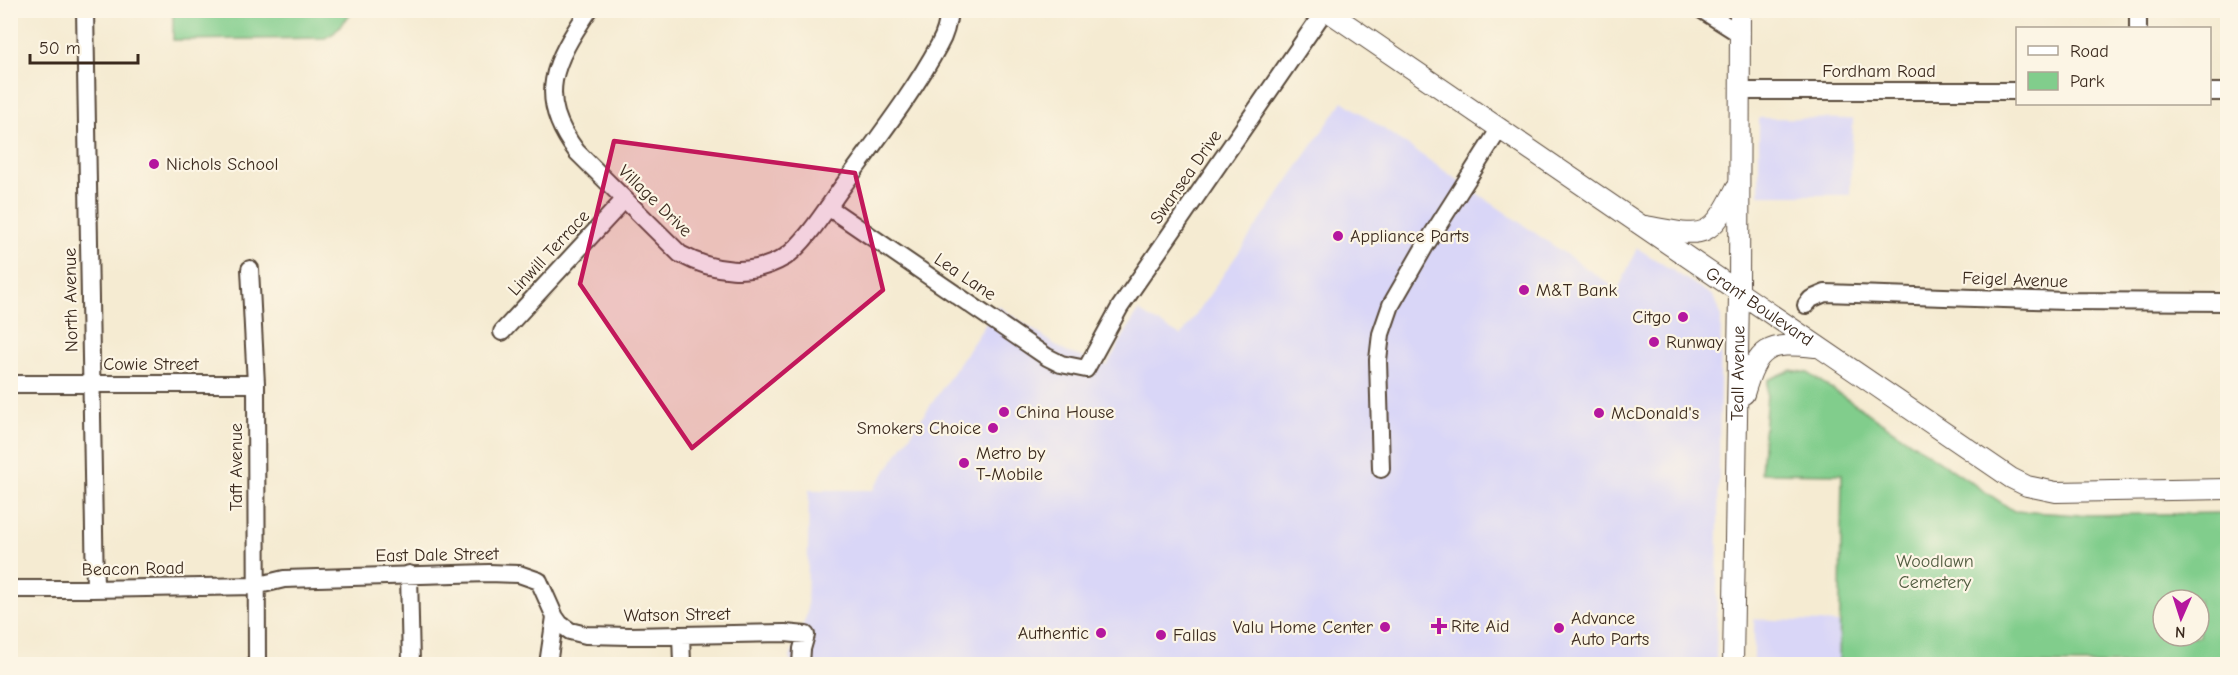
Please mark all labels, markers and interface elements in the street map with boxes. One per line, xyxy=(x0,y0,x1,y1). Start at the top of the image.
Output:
scale bar xyxy=(30,27,138,65)
legend xyxy=(2016,27,2211,105)
text: 50 m xyxy=(39,38,81,59)
text: Road xyxy=(2070,41,2109,62)
street label: Fordham Road xyxy=(1822,61,1936,82)
text: Park xyxy=(2070,71,2105,92)
street label: Swansea Drive xyxy=(1146,126,1226,228)
place label: Nichols School xyxy=(166,154,278,175)
marker: Nichols School xyxy=(147,157,161,171)
street label: Village Drive xyxy=(614,161,696,241)
street label: Linwill Terrace xyxy=(504,206,594,300)
place label: Appliance Parts xyxy=(1350,226,1469,247)
marker: Appliance Parts xyxy=(1331,229,1345,243)
street label: North Avenue xyxy=(60,248,82,352)
street label: Lea Lane xyxy=(930,249,1000,305)
street label: Grant Boulevard xyxy=(1702,262,1817,350)
street label: Feigel Avenue xyxy=(1962,268,2068,292)
place label: M&T Bank xyxy=(1536,280,1617,301)
marker: M&T Bank xyxy=(1517,283,1531,297)
place label: Citgo xyxy=(1632,307,1671,328)
marker: Citgo xyxy=(1676,310,1690,324)
street label: Teall Avenue xyxy=(1726,325,1749,421)
place label: Runway xyxy=(1666,332,1725,353)
marker: Runway xyxy=(1647,335,1661,349)
street label: Cowie Street xyxy=(103,354,200,375)
place label: China House xyxy=(1016,402,1114,423)
place label: McDonald's xyxy=(1611,403,1699,424)
marker: China House xyxy=(997,405,1011,419)
marker: McDonald's xyxy=(1592,406,1606,420)
place label: Smokers Choice xyxy=(857,418,981,439)
marker: Smokers Choice xyxy=(986,421,1000,435)
street label: Taft Avenue xyxy=(226,423,247,511)
place label: Metro by T-Mobile xyxy=(976,443,1046,485)
marker: Metro by T-Mobile xyxy=(957,456,971,470)
street label: East Dale Street xyxy=(375,543,500,567)
park label: Woodlawn Cemetery xyxy=(1896,551,1974,593)
street label: Beacon Road xyxy=(82,558,184,580)
north arrow xyxy=(2151,588,2211,648)
street label: Watson Street xyxy=(623,604,731,626)
place label: Advance Auto Parts xyxy=(1571,608,1649,650)
place label: Rite Aid xyxy=(1451,616,1510,637)
place label: Valu Home Center xyxy=(1233,617,1374,638)
marker: Rite Aid xyxy=(1432,619,1446,633)
marker: Valu Home Center xyxy=(1378,620,1392,634)
marker: Advance Auto Parts xyxy=(1552,621,1566,635)
place label: Authentic xyxy=(1018,623,1089,644)
text: N xyxy=(2175,623,2186,641)
place label: Fallas xyxy=(1173,625,1216,646)
marker: Authentic xyxy=(1094,626,1108,640)
marker: Fallas xyxy=(1154,628,1168,642)

